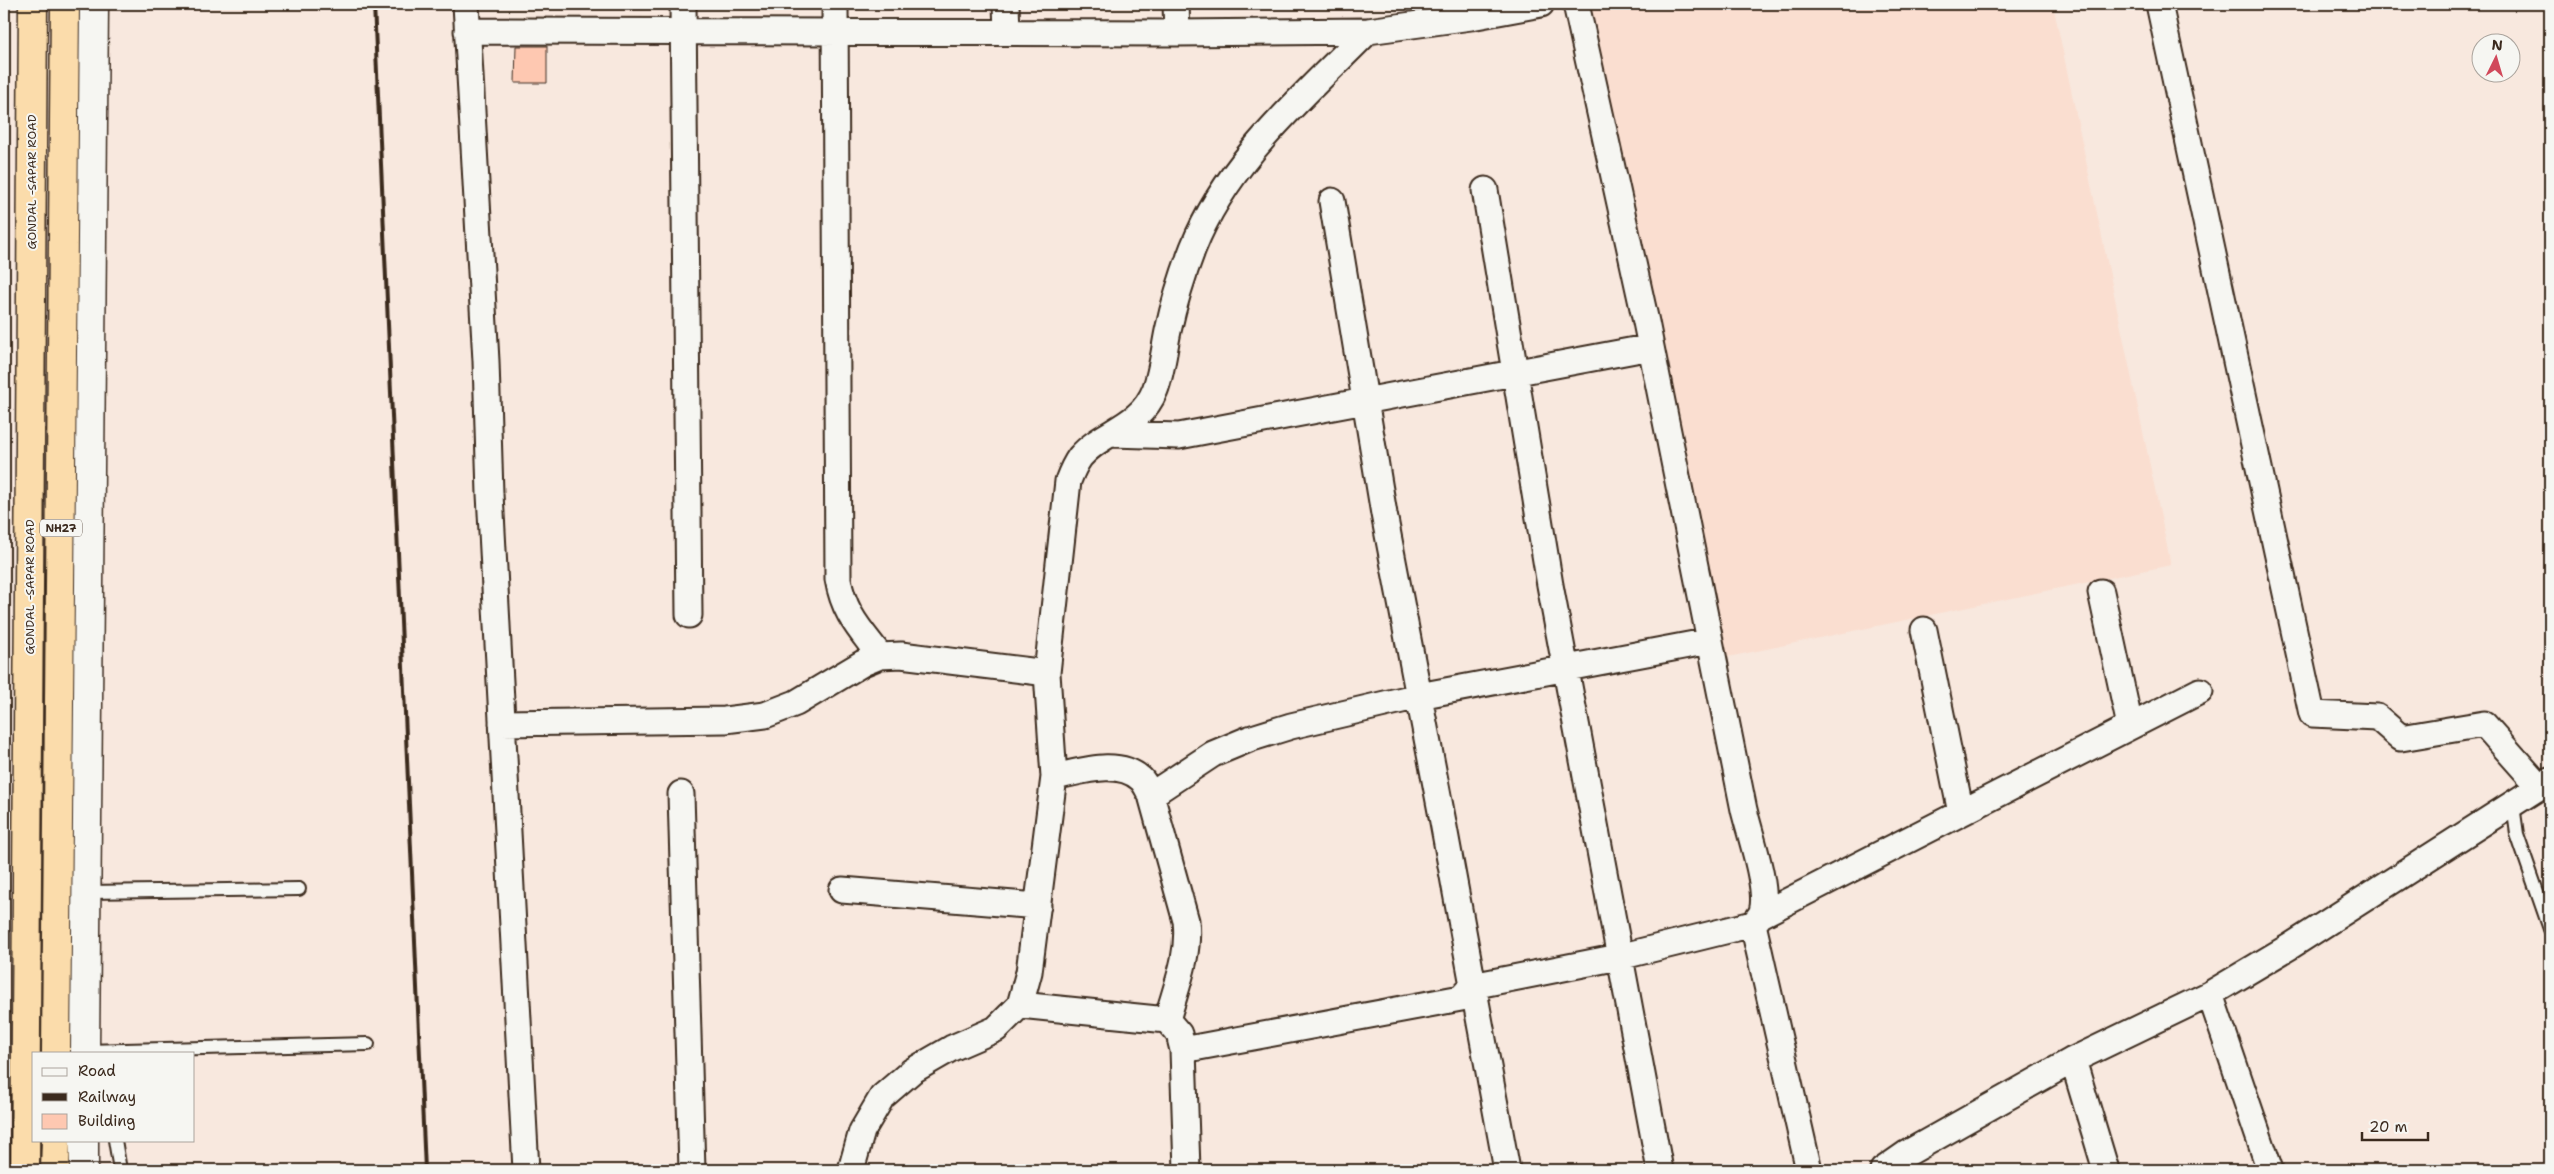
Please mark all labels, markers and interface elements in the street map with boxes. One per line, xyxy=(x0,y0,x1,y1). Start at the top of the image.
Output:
north arrow xyxy=(2472,32,2522,82)
text: N xyxy=(2491,36,2503,54)
street label: GONDAL -SAPAR ROAD xyxy=(24,114,40,250)
street label: GONDAL -SAPAR ROAD xyxy=(22,519,38,655)
road number: NH27 xyxy=(40,520,82,536)
legend xyxy=(32,1052,195,1142)
text: Road xyxy=(78,1061,116,1081)
text: Railway xyxy=(78,1087,136,1107)
scale bar xyxy=(2362,1109,2428,1141)
text: Building xyxy=(78,1111,135,1131)
text: 20 m xyxy=(2369,1117,2408,1137)

